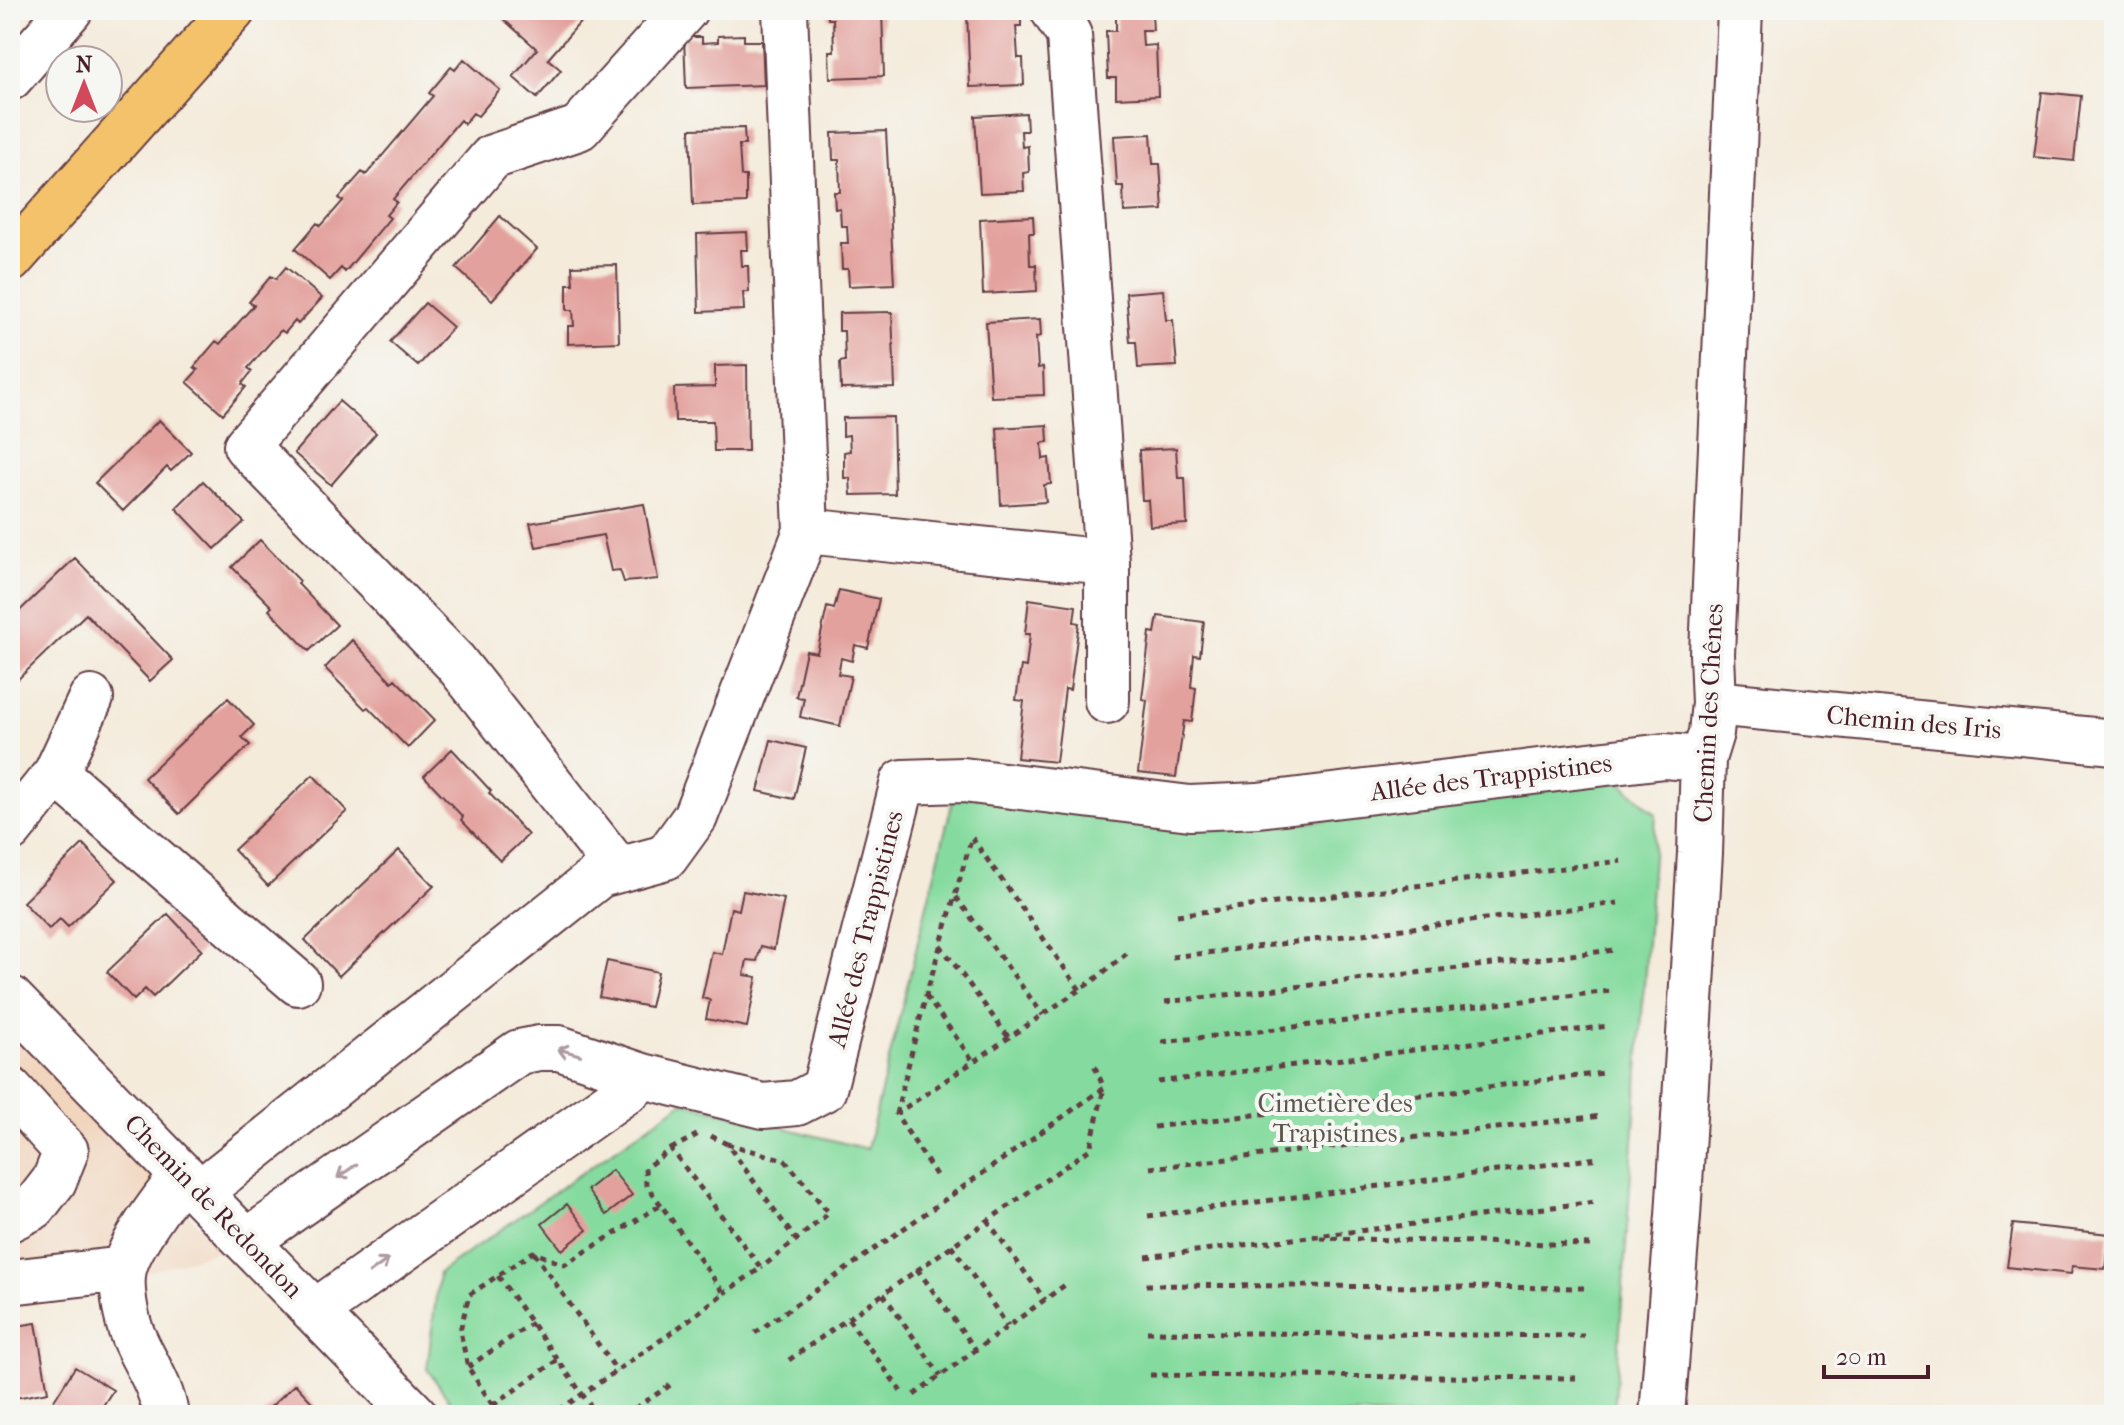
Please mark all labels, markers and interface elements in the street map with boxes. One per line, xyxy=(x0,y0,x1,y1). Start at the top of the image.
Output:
north arrow xyxy=(44,44,124,124)
text: N xyxy=(76,52,93,78)
street label: Chemin des Chênes xyxy=(1687,603,1730,823)
street label: Chemin des Iris xyxy=(1825,699,2003,746)
street label: Allée des Trappistines xyxy=(1368,747,1614,808)
street label: Allée des Trappistines xyxy=(821,807,910,1052)
one-way arrow xyxy=(556,1044,582,1059)
park label: Cimetière des Trapistines xyxy=(1258,1088,1412,1149)
street label: Chemin de Redondon xyxy=(118,1108,309,1305)
one-way arrow xyxy=(336,1163,358,1179)
one-way arrow xyxy=(368,1258,390,1274)
scale bar xyxy=(1824,1329,1928,1379)
text: 20 m xyxy=(1836,1343,1887,1371)

